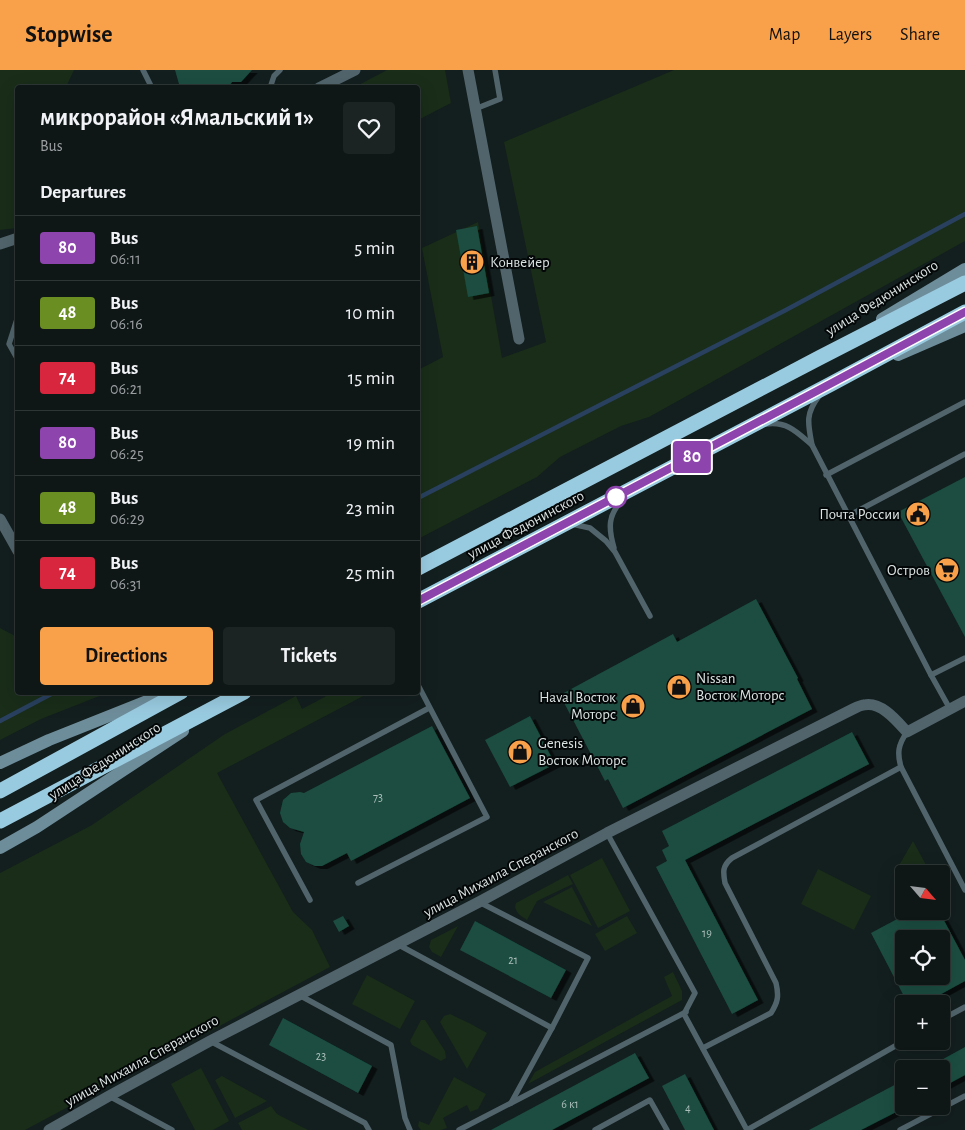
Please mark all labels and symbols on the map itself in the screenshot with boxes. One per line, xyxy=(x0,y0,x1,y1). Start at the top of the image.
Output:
building icon: Конвейер xyxy=(459,249,485,275)
place label: Конвейер xyxy=(490,255,550,270)
street label: улица Федюнинского xyxy=(822,257,941,339)
line badge: 80 xyxy=(670,441,714,473)
unlabelled marker xyxy=(605,486,627,508)
street label: улица Федюнинского xyxy=(465,488,587,562)
public building icon: Почта России xyxy=(905,501,931,527)
place label: Почта России xyxy=(819,507,900,522)
supermarket icon: Остров xyxy=(934,557,960,583)
place label: Остров xyxy=(887,563,930,578)
place label: Nissan Восток Моторс xyxy=(696,671,785,703)
shop icon: Nissan Восток Моторс xyxy=(666,674,692,700)
place label: Haval Восток Моторс xyxy=(539,690,616,722)
shop icon: Haval Восток Моторс xyxy=(620,693,646,719)
street label: улица Федюнинского xyxy=(46,720,163,803)
place label: Genesis Восток Моторс xyxy=(538,736,627,768)
shop icon: Genesis Восток Моторс xyxy=(507,739,533,765)
house number: 73 xyxy=(373,791,383,803)
street label: улица Михаила Сперанского xyxy=(420,826,581,921)
north arrow xyxy=(895,865,950,920)
house number: 19 xyxy=(702,927,712,939)
house number: 21 xyxy=(508,954,518,966)
street label: улица Михаила Сперанского xyxy=(62,1013,221,1110)
house number: 23 xyxy=(316,1050,326,1062)
house number: 6 к1 xyxy=(561,1098,579,1110)
house number: 4 xyxy=(685,1102,691,1114)

